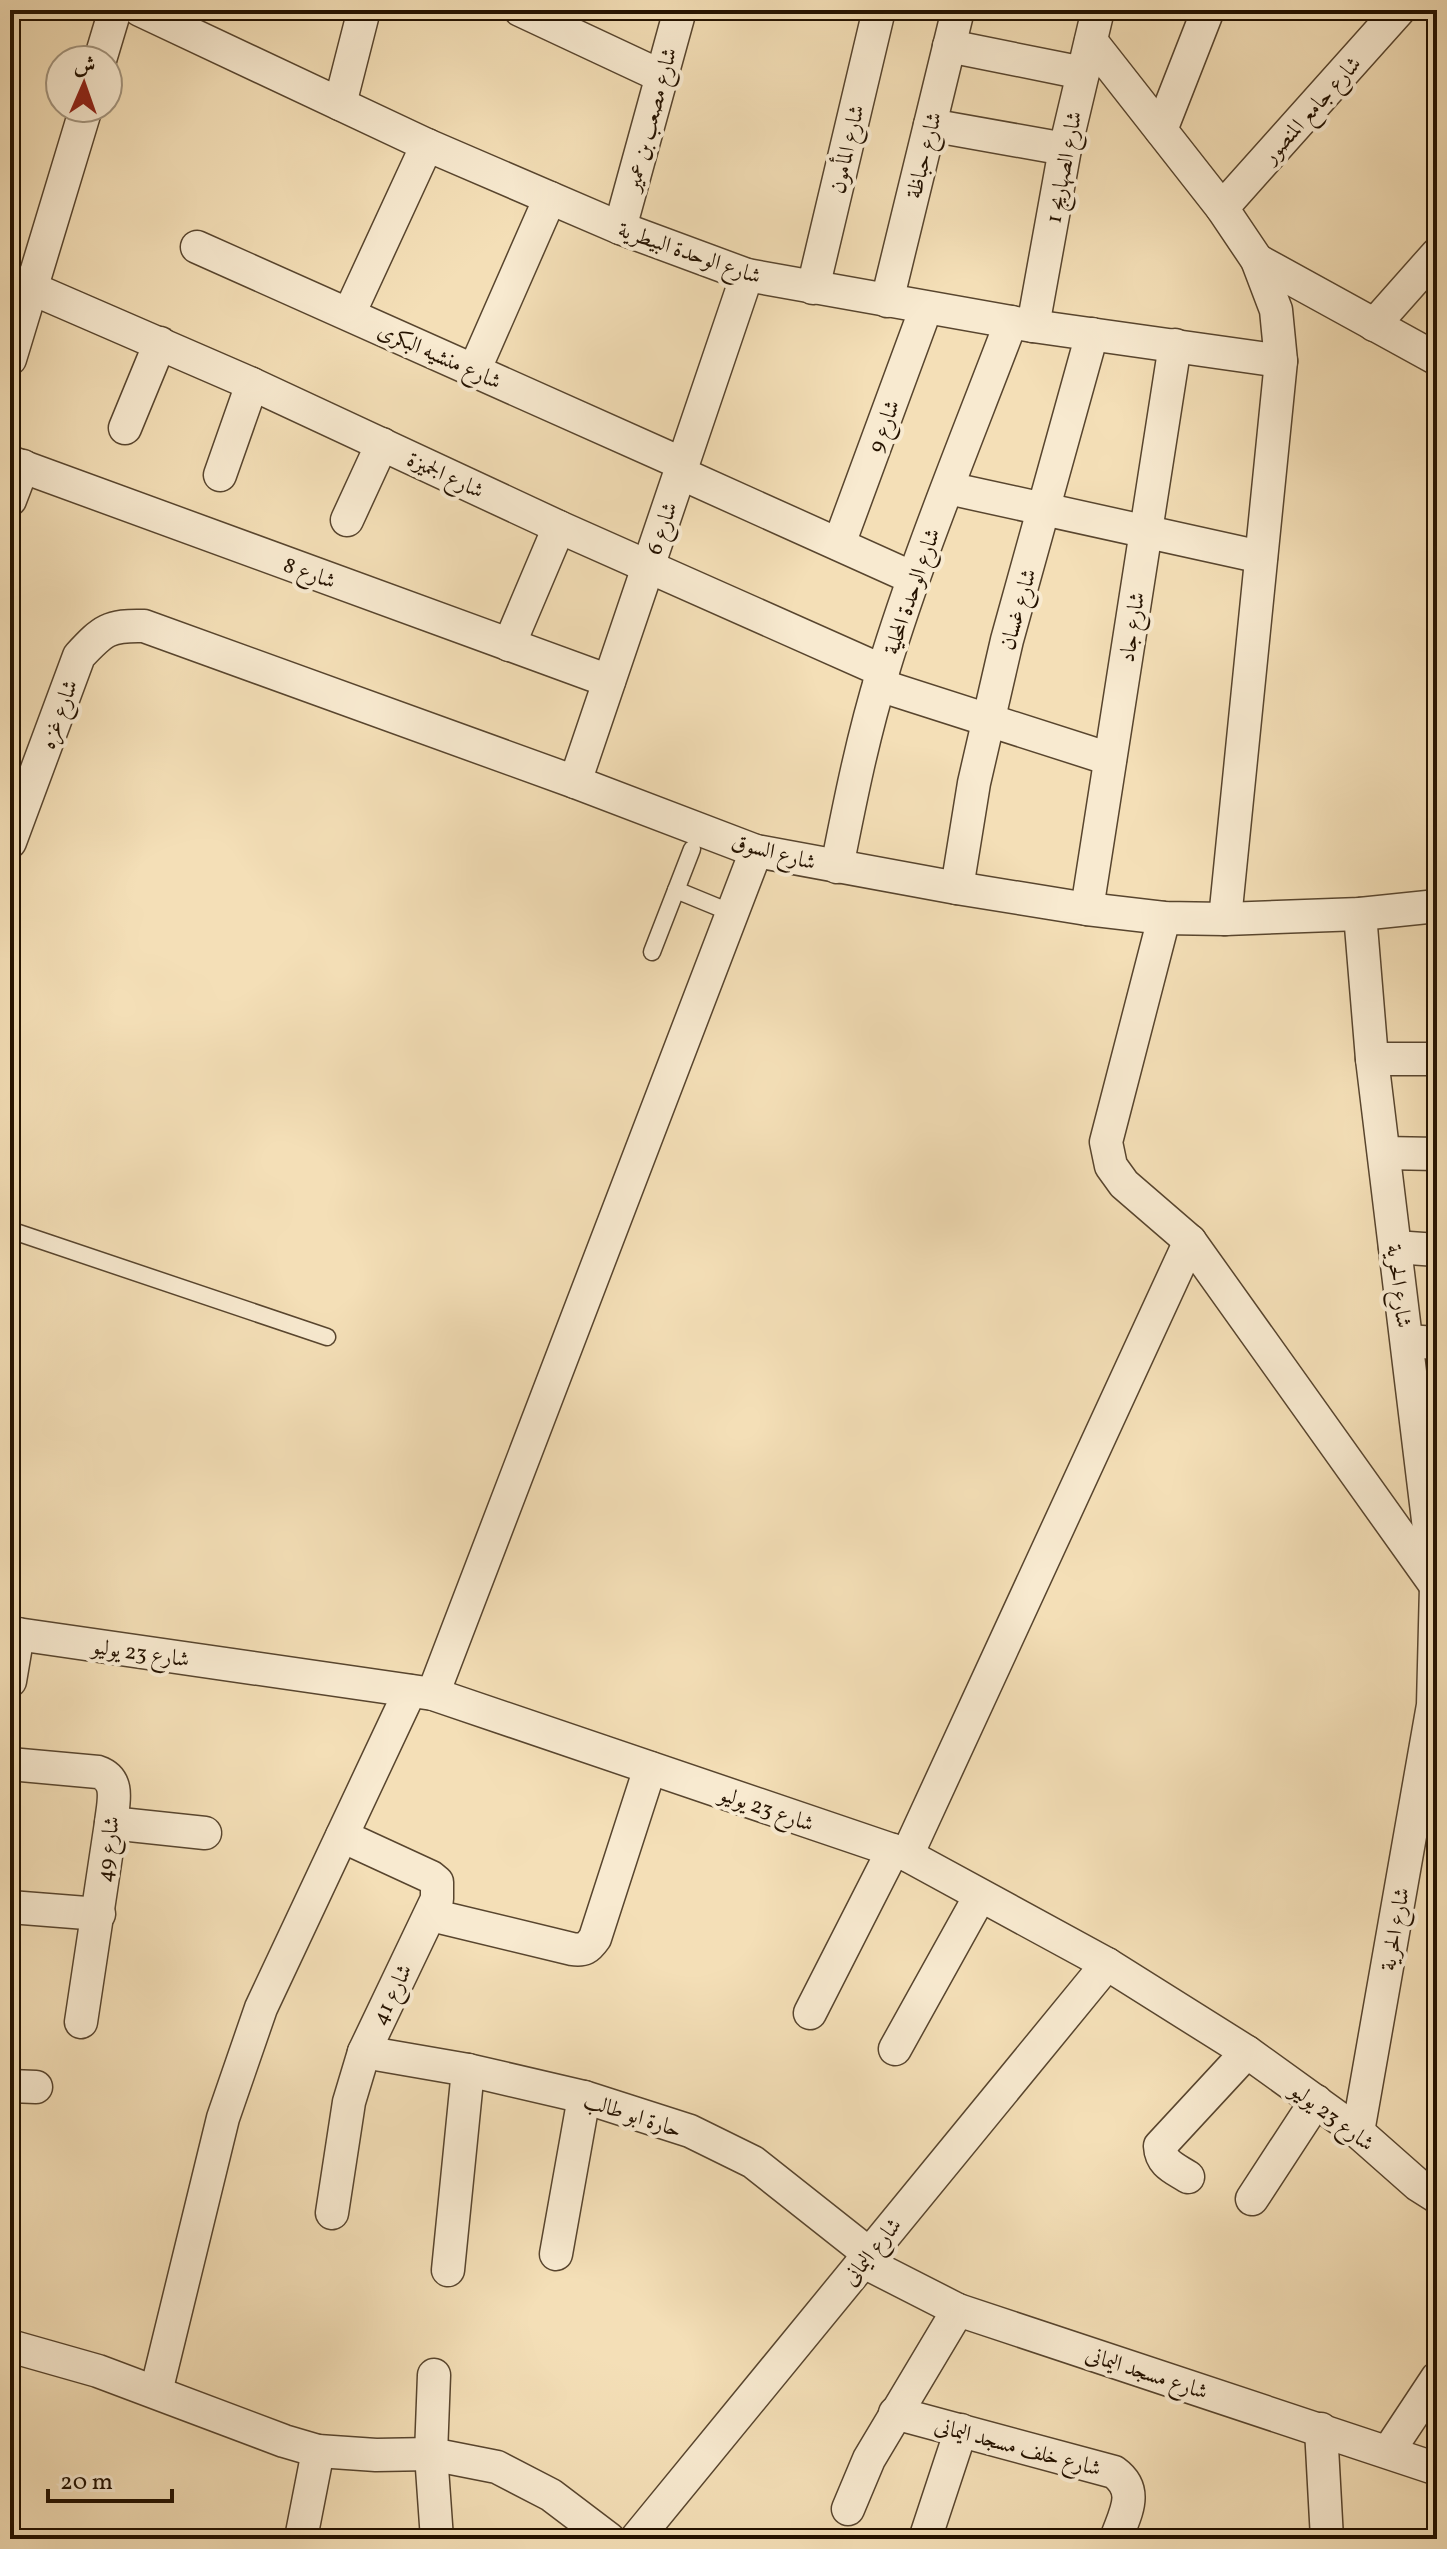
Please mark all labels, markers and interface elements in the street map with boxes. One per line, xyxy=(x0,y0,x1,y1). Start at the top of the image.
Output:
north arrow xyxy=(44,44,124,124)
street label: شارع مصعب بن عمير xyxy=(618,44,687,197)
street label: شارع جامع المنصور xyxy=(1255,50,1371,174)
text: ش xyxy=(73,51,96,82)
street label: شارع المأمون xyxy=(821,102,875,197)
street label: شارع حباظة xyxy=(900,109,952,202)
street label: شارع الصهاريج 1 xyxy=(1039,109,1093,227)
street label: شارع الوحدة البيطرية xyxy=(613,215,765,294)
street label: شارع منشيه البكرى xyxy=(372,316,506,399)
street label: شارع 9 xyxy=(862,396,910,458)
street label: شارع الجميزة xyxy=(401,445,489,509)
street label: شارع 6 xyxy=(640,498,688,560)
street label: شارع الوحدة المحلية xyxy=(877,524,950,659)
street label: شارع 8 xyxy=(278,551,340,599)
street label: شارع غسان xyxy=(993,565,1047,654)
street label: شارع جاد xyxy=(1113,590,1155,665)
street label: شارع غزه xyxy=(34,676,88,754)
street label: شارع السوق xyxy=(727,827,819,881)
street label: شارع الحرية xyxy=(1376,1243,1418,1330)
street label: شارع 23 يوليو xyxy=(88,1632,191,1678)
street label: شارع 23 يوليو xyxy=(713,1779,818,1842)
street label: شارع 49 xyxy=(90,1814,130,1884)
street label: شارع الحرية xyxy=(1374,1885,1420,1974)
street label: شارع 41 xyxy=(365,1959,422,2031)
street label: شارع 23 يوليو xyxy=(1281,2075,1380,2161)
street label: حارة ابو طالب xyxy=(579,2086,685,2147)
street label: شارع اليمانى xyxy=(836,2212,911,2294)
street label: شارع مسجد اليمانى xyxy=(1081,2340,1211,2410)
street label: شارع خلف مسجد اليمانى xyxy=(930,2411,1104,2487)
scale bar xyxy=(48,2453,172,2503)
text: 20 m xyxy=(60,2466,113,2500)

